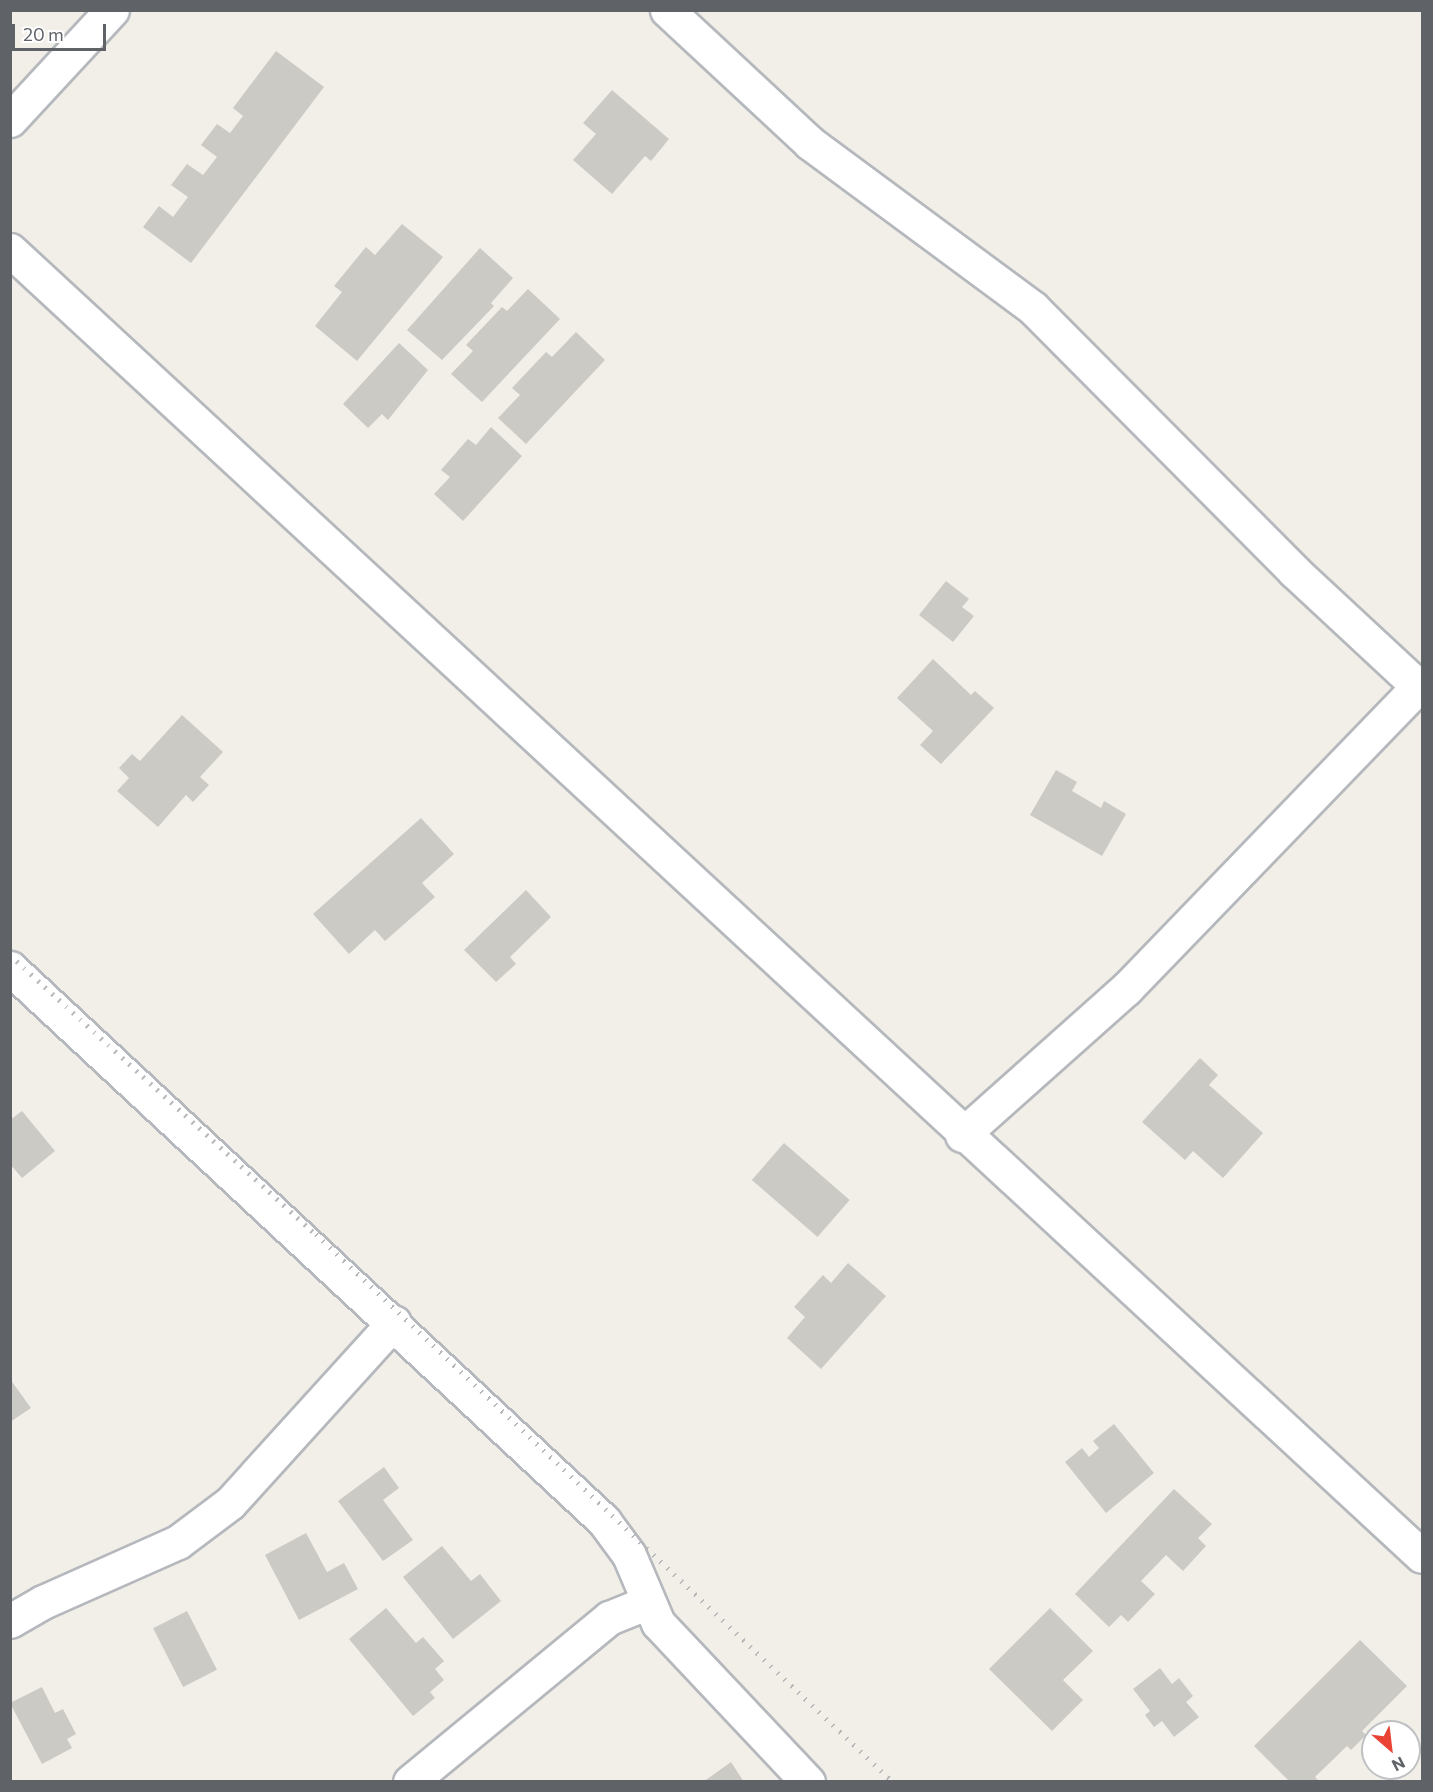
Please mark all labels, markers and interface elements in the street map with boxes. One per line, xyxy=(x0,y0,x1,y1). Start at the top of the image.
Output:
scale bar xyxy=(15,12,110,50)
text: 20 m xyxy=(23,23,64,45)
north arrow xyxy=(1361,1720,1421,1780)
text: N xyxy=(1389,1753,1409,1776)

